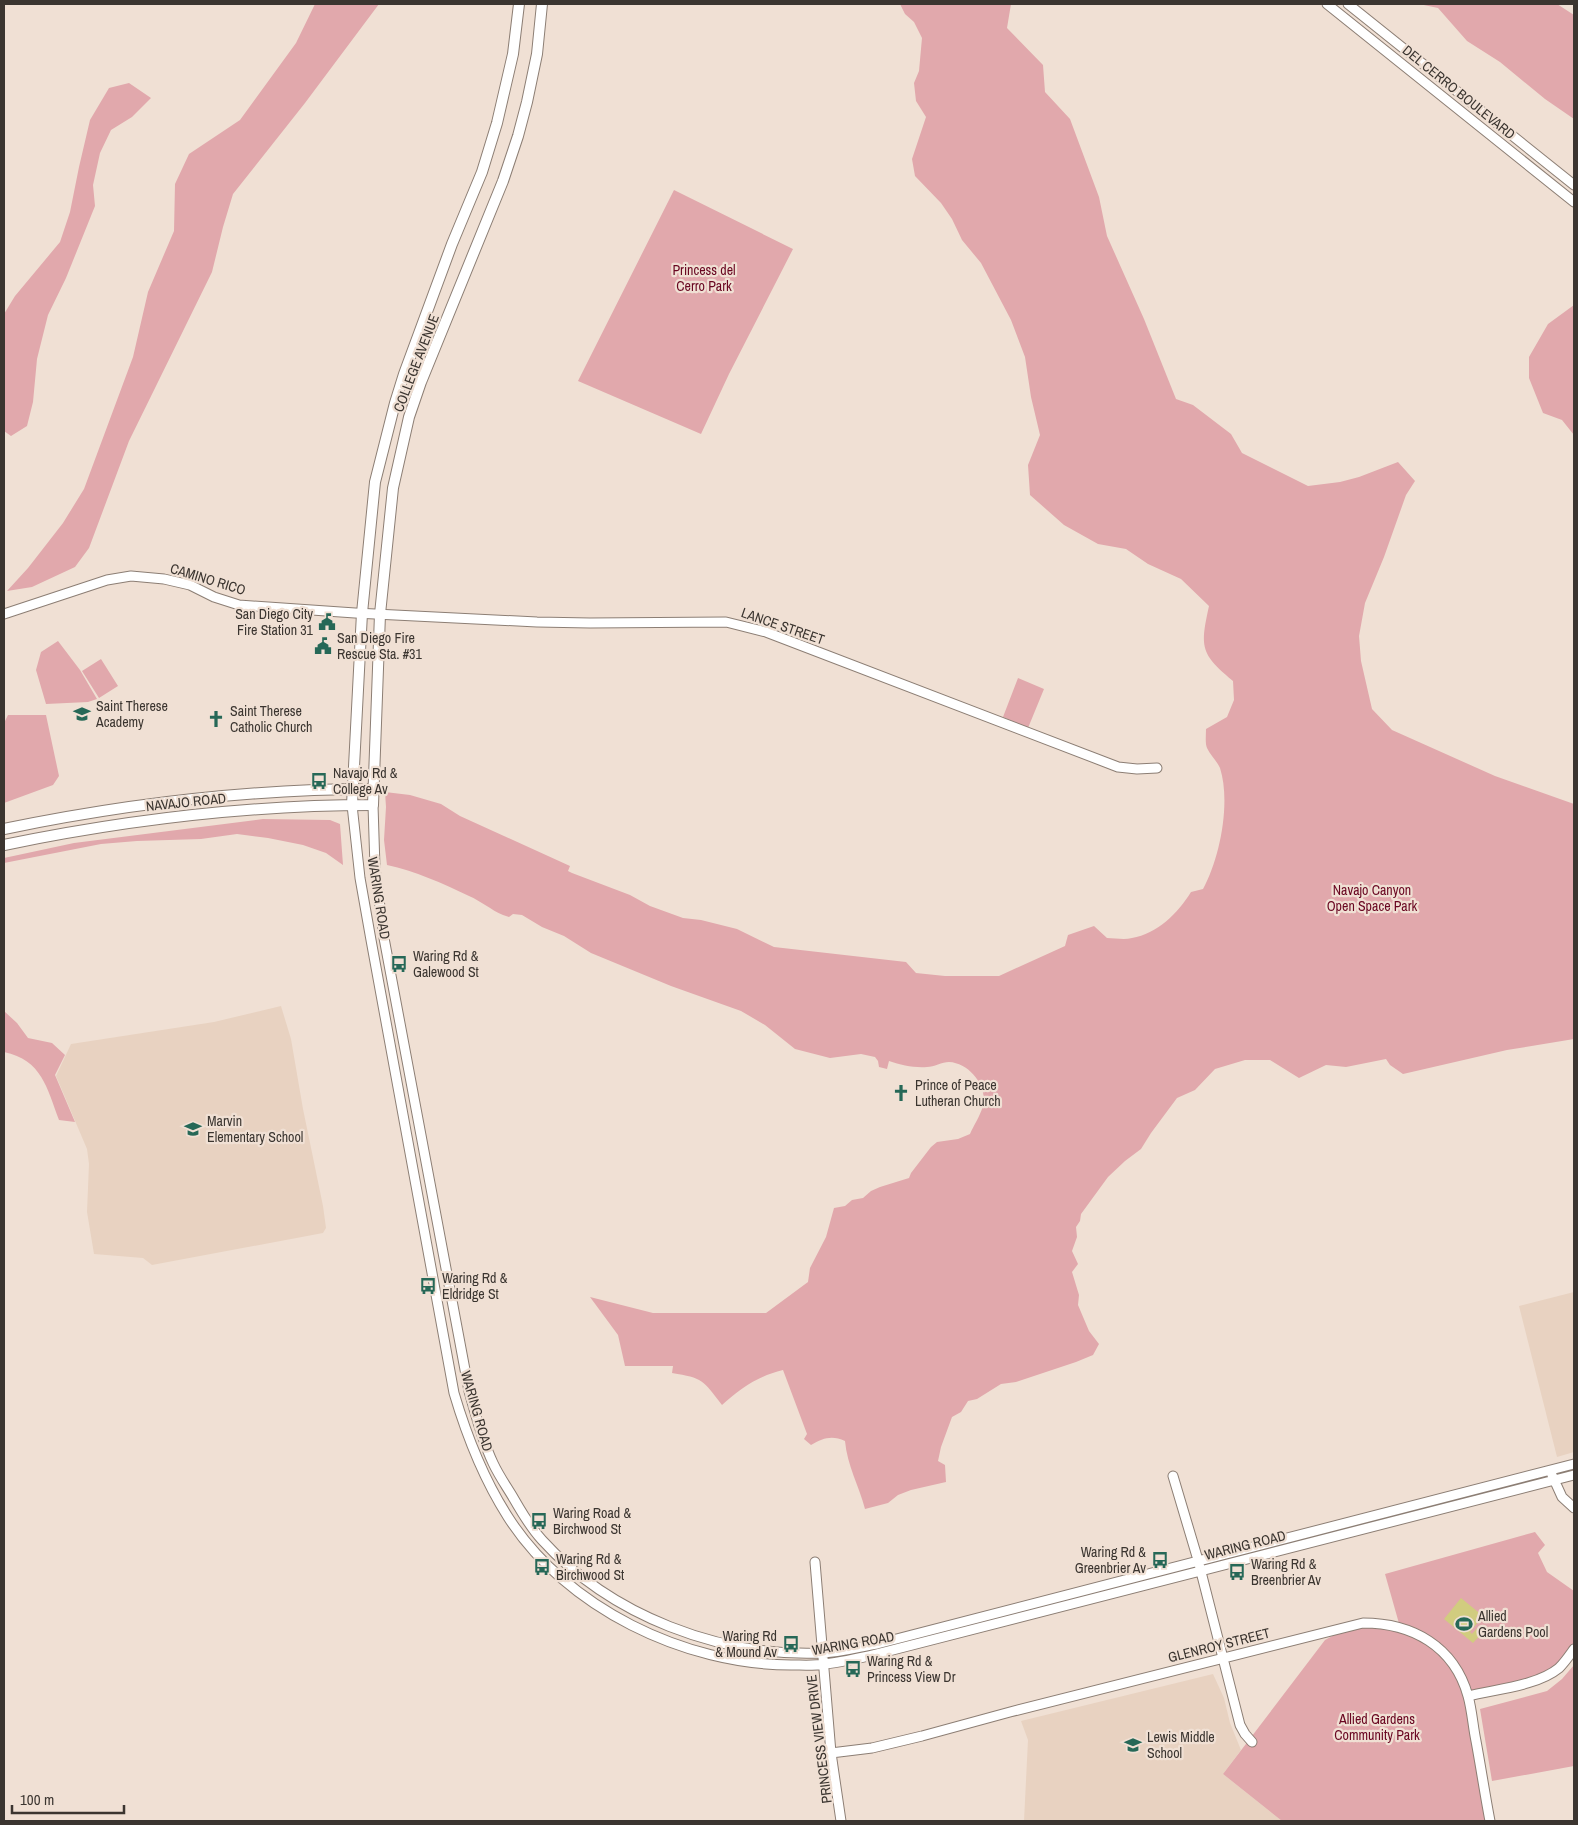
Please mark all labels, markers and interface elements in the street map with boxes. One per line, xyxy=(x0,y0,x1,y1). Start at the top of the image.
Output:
street label: DEL CERRO BOULEVARD xyxy=(1399,41,1519,143)
park label: Princess del Cerro Park xyxy=(672,261,736,295)
street label: COLLEGE AVENUE xyxy=(389,312,443,414)
street label: CAMINO RICO xyxy=(168,559,248,599)
street label: LANCE STREET xyxy=(739,603,827,649)
place label: San Diego City Fire Station 31 xyxy=(235,605,314,639)
public building icon: San Diego City Fire Station 31 xyxy=(317,612,337,632)
place label: San Diego Fire Rescue Sta. #31 xyxy=(337,629,422,663)
public building icon: San Diego Fire Rescue Sta. #31 xyxy=(313,636,333,656)
place label: Saint Therese Academy xyxy=(95,697,168,731)
place label: Saint Therese Catholic Church xyxy=(230,702,312,736)
school or university icon: Saint Therese Academy xyxy=(72,704,92,724)
church icon: Saint Therese Catholic Church xyxy=(206,709,226,729)
place label: Navajo Rd & College Av xyxy=(333,764,398,798)
bus stop icon: Navajo Rd & College Av xyxy=(309,771,329,791)
street label: NAVAJO ROAD xyxy=(145,789,227,815)
street label: WARING ROAD xyxy=(364,856,394,940)
park label: Navajo Canyon Open Space Park xyxy=(1327,881,1418,915)
place label: Waring Rd & Galewood St xyxy=(413,947,479,981)
bus stop icon: Waring Rd & Galewood St xyxy=(389,954,409,974)
place label: Prince of Peace Lutheran Church xyxy=(915,1076,1001,1110)
church icon: Prince of Peace Lutheran Church xyxy=(891,1083,911,1103)
place label: Marvin Elementary School xyxy=(207,1112,303,1146)
school or university icon: Marvin Elementary School xyxy=(183,1119,203,1139)
place label: Waring Rd & Eldridge St xyxy=(442,1269,508,1303)
bus stop icon: Waring Rd & Eldridge St xyxy=(418,1276,438,1296)
street label: WARING ROAD xyxy=(457,1369,497,1453)
place label: Waring Road & Birchwood St xyxy=(553,1504,631,1538)
bus stop icon: Waring Road & Birchwood St xyxy=(529,1511,549,1531)
street label: WARING ROAD xyxy=(1202,1526,1288,1564)
place label: Waring Rd & Greenbrier Av xyxy=(1075,1543,1146,1577)
place label: Waring Rd & Birchwood St xyxy=(556,1550,624,1584)
bus stop icon: Waring Rd & Greenbrier Av xyxy=(1150,1550,1170,1570)
place label: Waring Rd & Breenbrier Av xyxy=(1251,1555,1321,1589)
bus stop icon: Waring Rd & Birchwood St xyxy=(532,1557,552,1577)
bus stop icon: Waring Rd & Breenbrier Av xyxy=(1227,1562,1247,1582)
place label: Allied Gardens Pool xyxy=(1477,1607,1548,1641)
sports icon: Allied Gardens Pool xyxy=(1454,1614,1474,1634)
street label: GLENROY STREET xyxy=(1166,1624,1272,1666)
place label: Waring Rd & Mound Av xyxy=(715,1627,777,1661)
street label: WARING ROAD xyxy=(810,1627,896,1659)
bus stop icon: Waring Rd & Mound Av xyxy=(781,1634,801,1654)
place label: Waring Rd & Princess View Dr xyxy=(867,1652,956,1686)
bus stop icon: Waring Rd & Princess View Dr xyxy=(843,1659,863,1679)
street label: PRINCESS VIEW DRIVE xyxy=(802,1674,836,1804)
park label: Allied Gardens Community Park xyxy=(1334,1710,1420,1744)
place label: Lewis Middle School xyxy=(1147,1728,1215,1762)
school or university icon: Lewis Middle School xyxy=(1123,1735,1143,1755)
scale bar xyxy=(12,1782,125,1814)
text: 100 m xyxy=(20,1789,54,1810)

